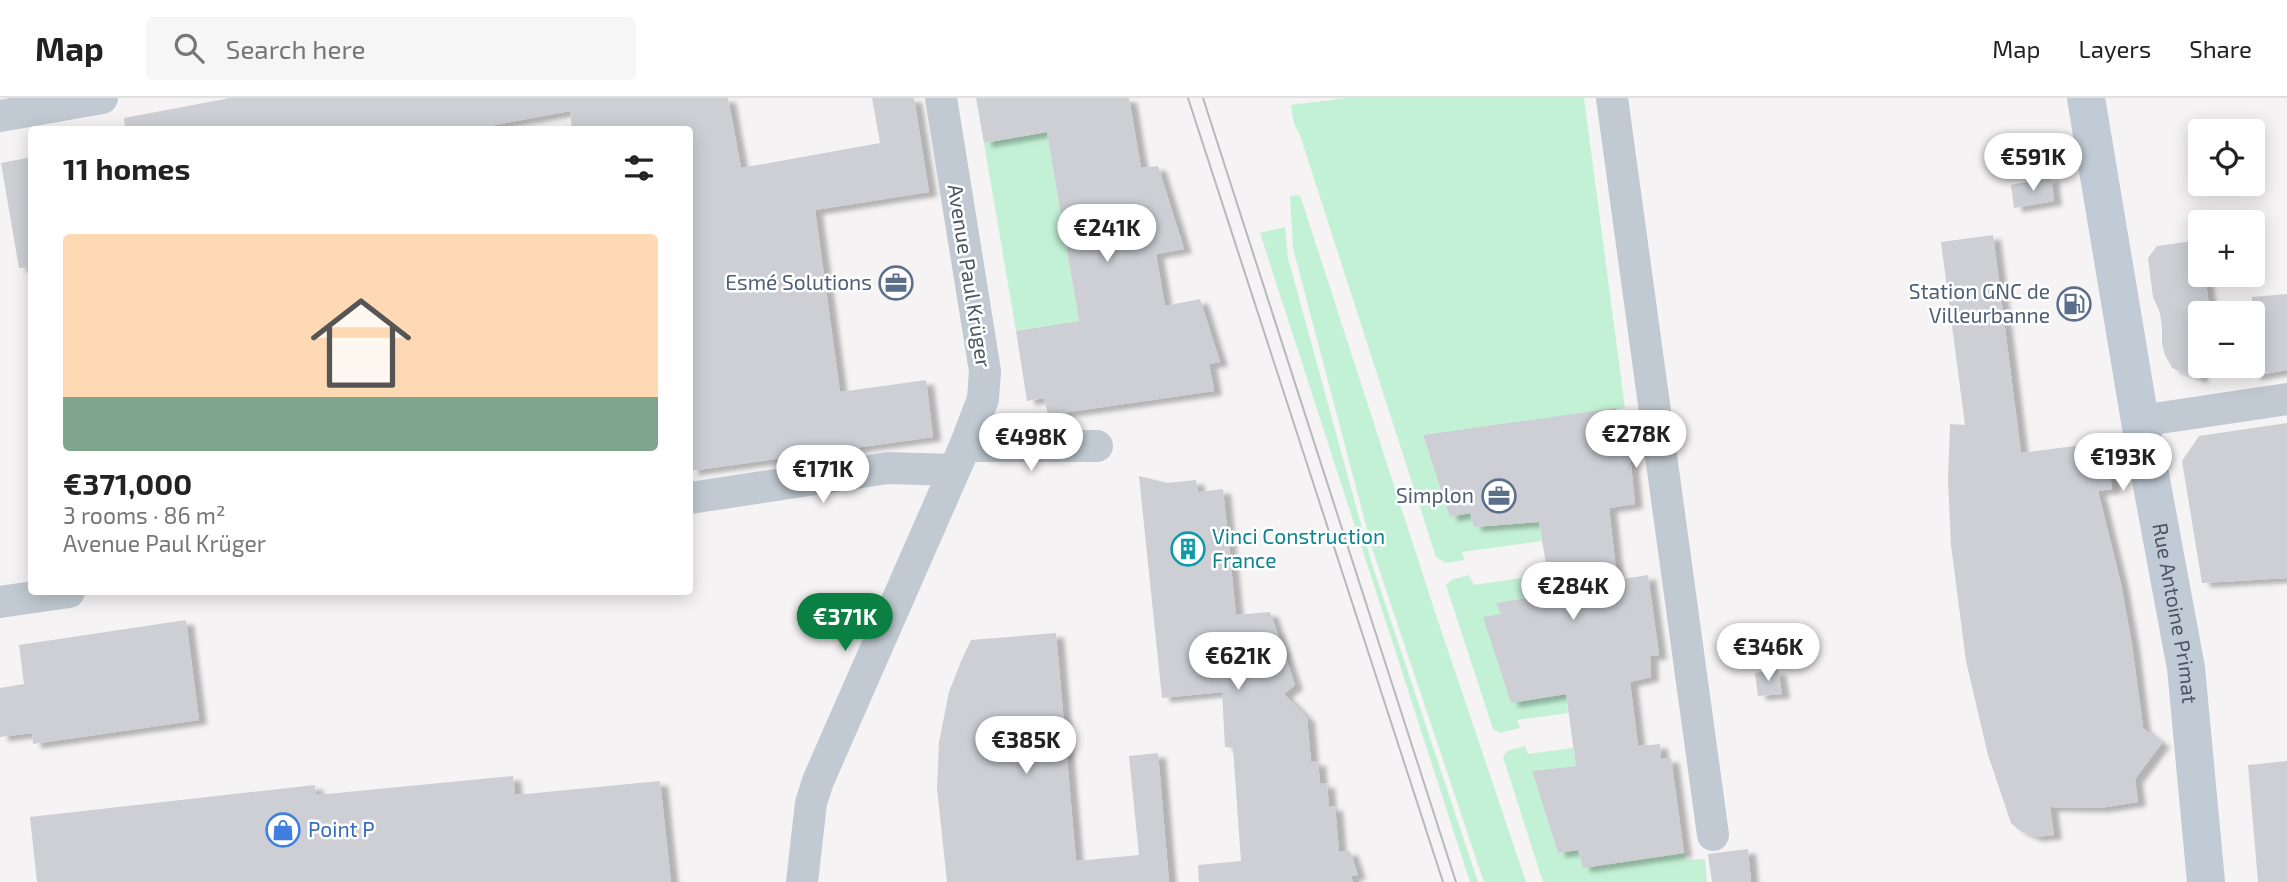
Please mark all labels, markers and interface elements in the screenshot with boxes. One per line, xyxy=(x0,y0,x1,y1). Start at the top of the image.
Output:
search box xyxy=(146,17,636,80)
text: Map xyxy=(35,28,104,68)
icon: search xyxy=(170,29,208,67)
text: Search here xyxy=(226,33,365,64)
text: Map xyxy=(1992,34,2040,63)
text: Layers xyxy=(2078,34,2151,63)
text: Share xyxy=(2189,34,2252,63)
map controls xyxy=(2188,119,2265,378)
button: locate xyxy=(2188,119,2265,196)
pin: €591K xyxy=(1984,134,2082,193)
text: €591K xyxy=(2000,142,2066,170)
icon: filters xyxy=(620,149,658,187)
text: 11 homes xyxy=(63,150,190,186)
street label: Avenue Paul Krüger xyxy=(944,182,997,370)
pin: €241K xyxy=(1058,204,1156,264)
button: + xyxy=(2188,210,2265,287)
text: €241K xyxy=(1073,213,1141,241)
office icon: Esmé Solutions xyxy=(877,264,915,302)
place label: Esmé Solutions xyxy=(725,269,872,294)
place label: Station GNC de Villeurbanne xyxy=(1909,278,2050,327)
icon: home xyxy=(298,280,424,406)
fuel station icon: Station GNC de Villeurbanne xyxy=(2055,285,2093,323)
button: − xyxy=(2188,301,2265,378)
pin: €278K xyxy=(1587,410,1685,470)
pin: €498K xyxy=(982,414,1080,473)
text: €278K xyxy=(1601,419,1671,447)
text: €498K xyxy=(995,422,1067,450)
pin: €193K xyxy=(2074,434,2172,493)
text: €193K xyxy=(2090,442,2156,470)
pin: €171K xyxy=(774,446,872,505)
text: €171K xyxy=(792,454,854,482)
text: €371,000 xyxy=(63,465,192,501)
office icon: Simplon xyxy=(1480,477,1518,515)
place label: Simplon xyxy=(1396,482,1474,507)
text: 3 rooms · 86 m² xyxy=(63,501,225,529)
street label: Rue Antoine Primat xyxy=(2148,521,2203,705)
place label: Vinci Construction France xyxy=(1212,523,1385,572)
text: Avenue Paul Krüger xyxy=(63,529,266,557)
building icon: Vinci Construction France xyxy=(1169,530,1207,568)
pin: €284K xyxy=(1524,562,1622,622)
text: €284K xyxy=(1537,571,1609,599)
pin: €371K xyxy=(796,594,894,653)
text: €371K xyxy=(813,602,877,630)
pin: €346K xyxy=(1719,624,1817,683)
pin: €621K xyxy=(1189,632,1287,692)
text: €346K xyxy=(1733,632,1803,660)
text: €621K xyxy=(1205,641,1271,669)
pin: €385K xyxy=(977,716,1075,776)
text: €385K xyxy=(991,725,1061,753)
shop icon: Point P xyxy=(264,811,302,849)
place label: Point P xyxy=(308,816,375,841)

